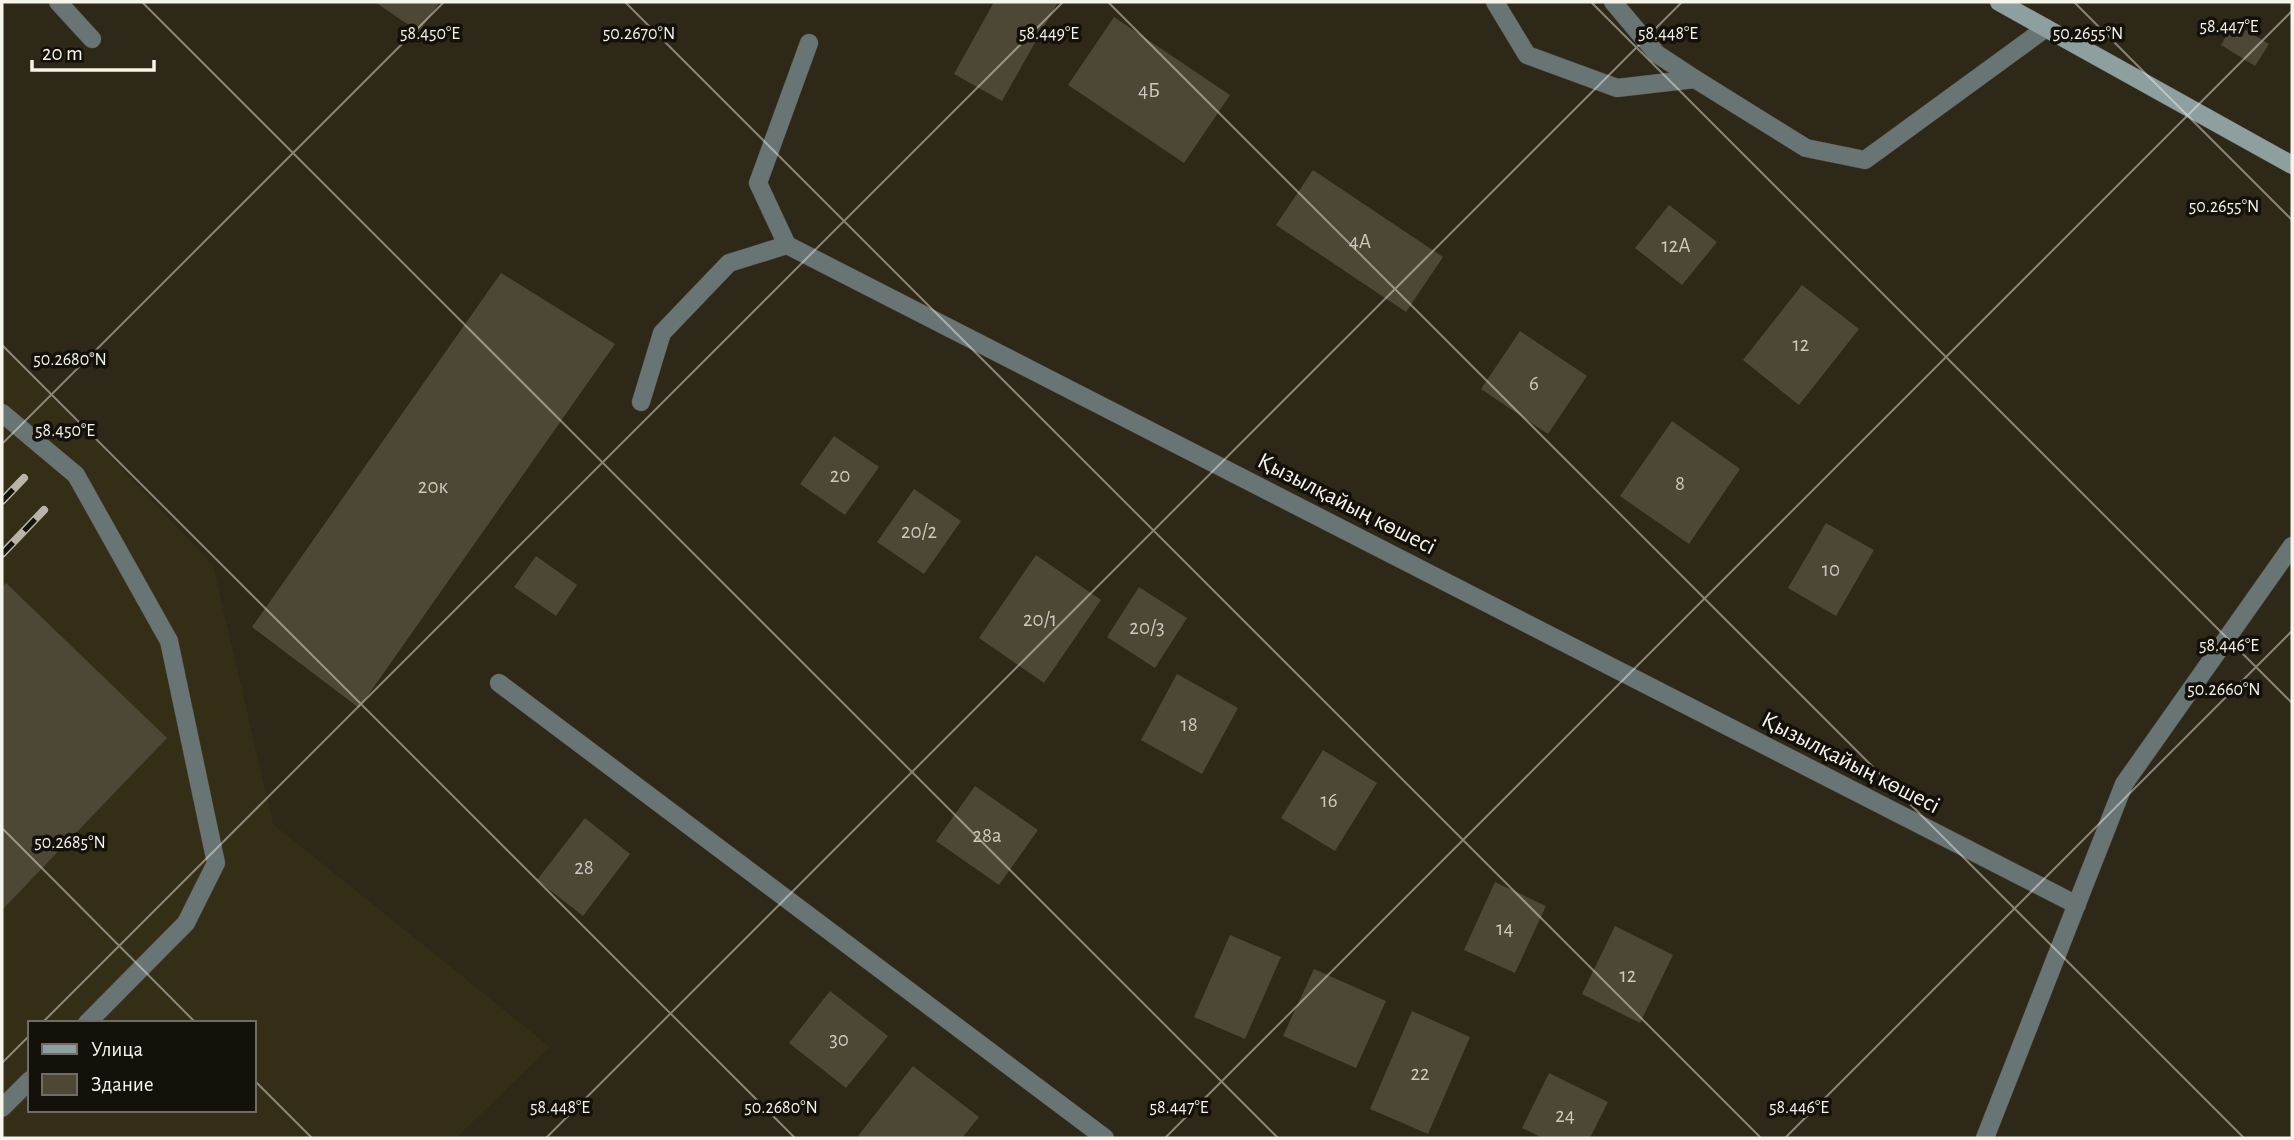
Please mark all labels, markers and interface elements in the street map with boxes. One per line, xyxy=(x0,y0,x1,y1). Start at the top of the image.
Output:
text: 58.447°E xyxy=(2200,18,2259,36)
text: 58.450°E xyxy=(400,25,460,43)
text: 50.2670°N xyxy=(603,25,675,43)
text: 58.449°E xyxy=(1019,25,1079,43)
text: 58.448°E xyxy=(1638,25,1698,43)
text: 50.2655°N xyxy=(2053,25,2123,43)
scale bar xyxy=(32,28,154,72)
text: 20 m xyxy=(42,43,83,64)
house number: 4Б xyxy=(1138,80,1160,101)
text: 50.2655°N xyxy=(2189,198,2259,216)
house number: 4А xyxy=(1349,231,1371,252)
house number: 12А xyxy=(1661,235,1691,256)
house number: 12 xyxy=(1793,334,1809,355)
text: 50.2680°N xyxy=(33,351,107,369)
house number: 6 xyxy=(1529,373,1539,394)
text: 58.450°E xyxy=(35,422,95,440)
street label: Қызылқайың көшесі xyxy=(1253,449,1440,559)
house number: 20 xyxy=(830,465,850,486)
house number: 8 xyxy=(1675,473,1685,494)
house number: 20к xyxy=(418,476,448,497)
house number: 20/2 xyxy=(901,521,937,542)
house number: 10 xyxy=(1822,559,1840,580)
house number: 20/1 xyxy=(1023,609,1057,630)
house number: 20/3 xyxy=(1129,617,1165,638)
text: 58.446°E xyxy=(2199,637,2259,655)
text: 50.2660°N xyxy=(2187,681,2261,699)
street label: Қызылқайың көшесі xyxy=(1757,708,1944,818)
house number: 18 xyxy=(1180,714,1198,735)
house number: 16 xyxy=(1320,790,1338,811)
house number: 28а xyxy=(972,825,1002,846)
text: 50.2685°N xyxy=(34,834,106,852)
house number: 28 xyxy=(574,857,594,878)
house number: 14 xyxy=(1496,918,1514,939)
house number: 12 xyxy=(1620,965,1636,986)
legend xyxy=(28,1021,256,1112)
house number: 30 xyxy=(829,1029,849,1050)
text: Улица xyxy=(91,1039,144,1060)
house number: 22 xyxy=(1410,1063,1430,1084)
text: Здание xyxy=(91,1074,154,1095)
text: 58.448°E xyxy=(530,1099,590,1117)
text: 50.2680°N xyxy=(744,1099,818,1117)
text: 58.447°E xyxy=(1150,1099,1209,1117)
text: 58.446°E xyxy=(1769,1099,1829,1117)
house number: 24 xyxy=(1555,1105,1575,1126)

